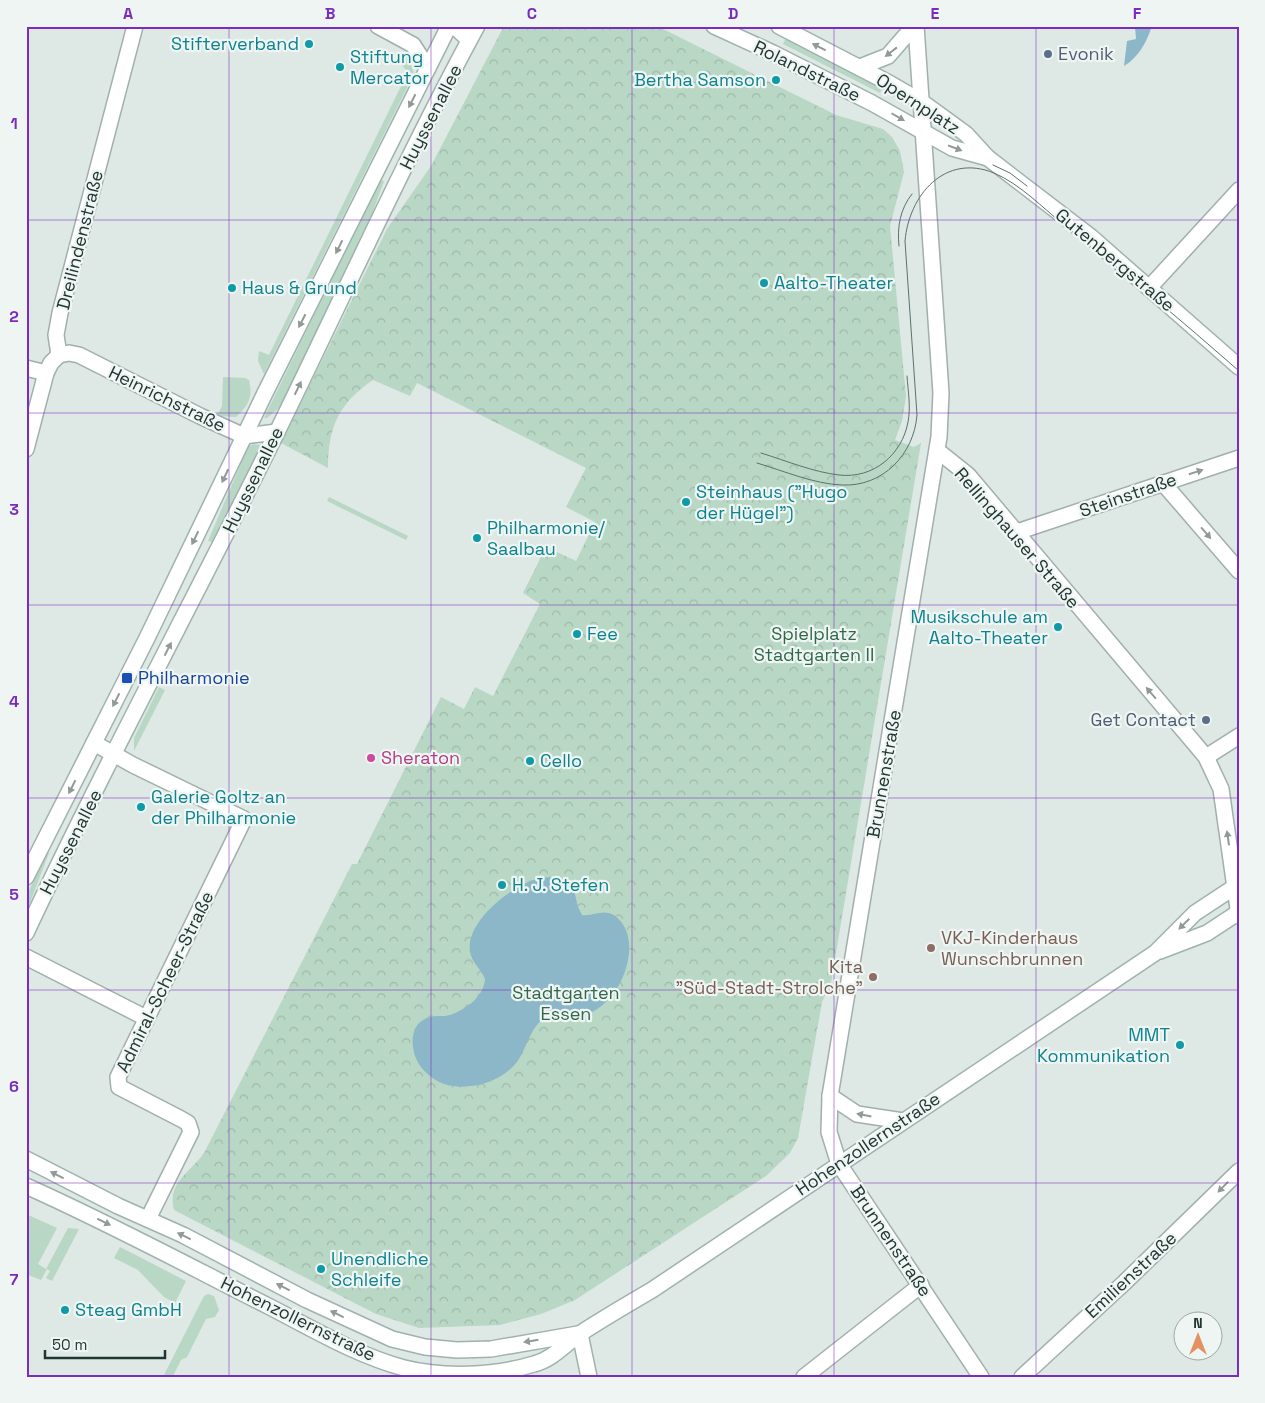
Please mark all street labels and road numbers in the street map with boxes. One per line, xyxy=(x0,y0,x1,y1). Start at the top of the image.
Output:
street label: Rolandstraße xyxy=(750,35,864,106)
street label: Huyssenallee xyxy=(394,60,467,173)
street label: Opernplatz xyxy=(872,68,965,139)
street label: Dreilindenstraße xyxy=(51,168,108,312)
street label: Gutenbergstraße xyxy=(1051,203,1180,316)
street label: Heinrichstraße xyxy=(105,360,229,437)
street label: Huyssenallee xyxy=(217,423,288,536)
street label: Rellinghauser Straße xyxy=(950,462,1085,613)
street label: Steinstraße xyxy=(1076,467,1180,522)
street label: Brunnenstraße xyxy=(861,708,906,840)
street label: Huyssenallee xyxy=(34,785,107,898)
street label: Admiral-Scheer-Straße xyxy=(111,887,219,1076)
street label: Hohenzollernstraße xyxy=(791,1087,944,1201)
street label: Brunnenstraße xyxy=(846,1180,937,1301)
street label: Emilienstraße xyxy=(1080,1226,1181,1323)
street label: Hohenzollernstraße xyxy=(217,1271,379,1366)

